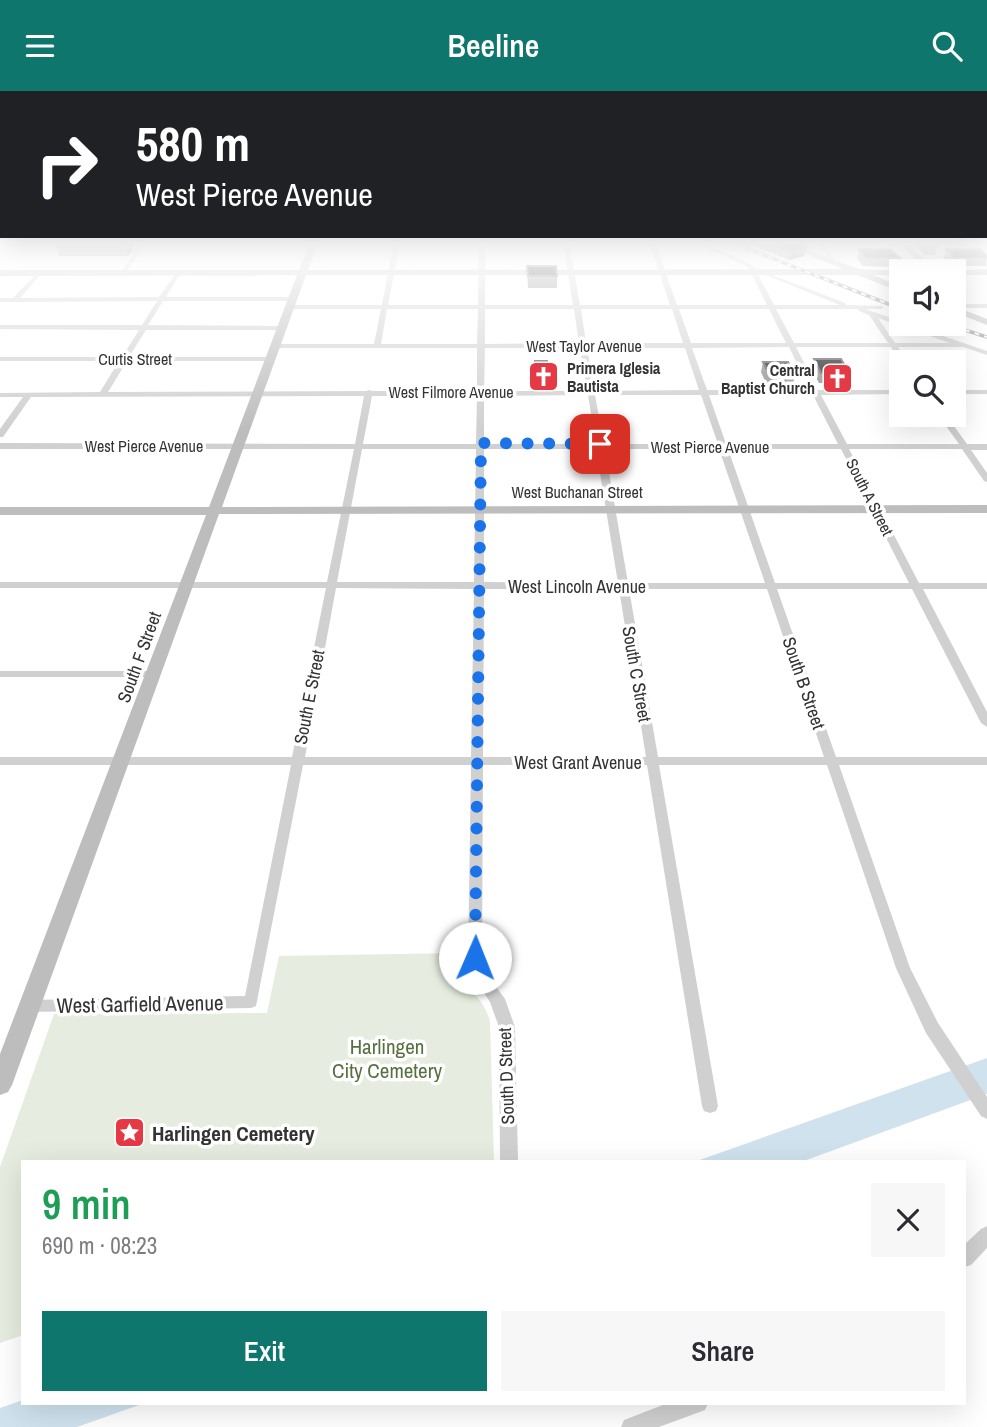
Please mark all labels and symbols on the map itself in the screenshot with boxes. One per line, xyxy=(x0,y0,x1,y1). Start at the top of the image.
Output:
street label: West Taylor Avenue xyxy=(526,335,642,357)
street label: Curtis Street xyxy=(98,348,172,370)
place label: Primera Iglesia Bautista xyxy=(567,357,661,397)
place label: Central Baptist Church xyxy=(721,359,815,399)
church icon: Primera Iglesia Bautista xyxy=(527,360,561,394)
church icon: Central Baptist Church xyxy=(821,362,855,396)
street label: West Filmore Avenue xyxy=(389,381,513,403)
pin xyxy=(570,414,630,474)
street label: West Pierce Avenue xyxy=(85,435,203,457)
street label: West Pierce Avenue xyxy=(651,436,769,458)
street label: South A Street xyxy=(841,455,899,540)
street label: West Buchanan Street xyxy=(511,481,643,503)
street label: West Lincoln Avenue xyxy=(508,574,646,599)
street label: South F Street xyxy=(111,608,167,706)
street label: South C Street xyxy=(616,624,658,724)
street label: South B Street xyxy=(777,634,831,732)
street label: South E Street xyxy=(288,647,330,747)
street label: West Grant Avenue xyxy=(514,750,642,775)
position arrow xyxy=(438,921,512,995)
street label: West Garfield Avenue xyxy=(56,988,224,1020)
street label: South D Street xyxy=(492,1027,520,1125)
park label: Harlingen City Cemetery xyxy=(332,1032,442,1085)
place icon: Harlingen Cemetery xyxy=(112,1116,146,1150)
place label: Harlingen Cemetery xyxy=(152,1119,315,1148)

